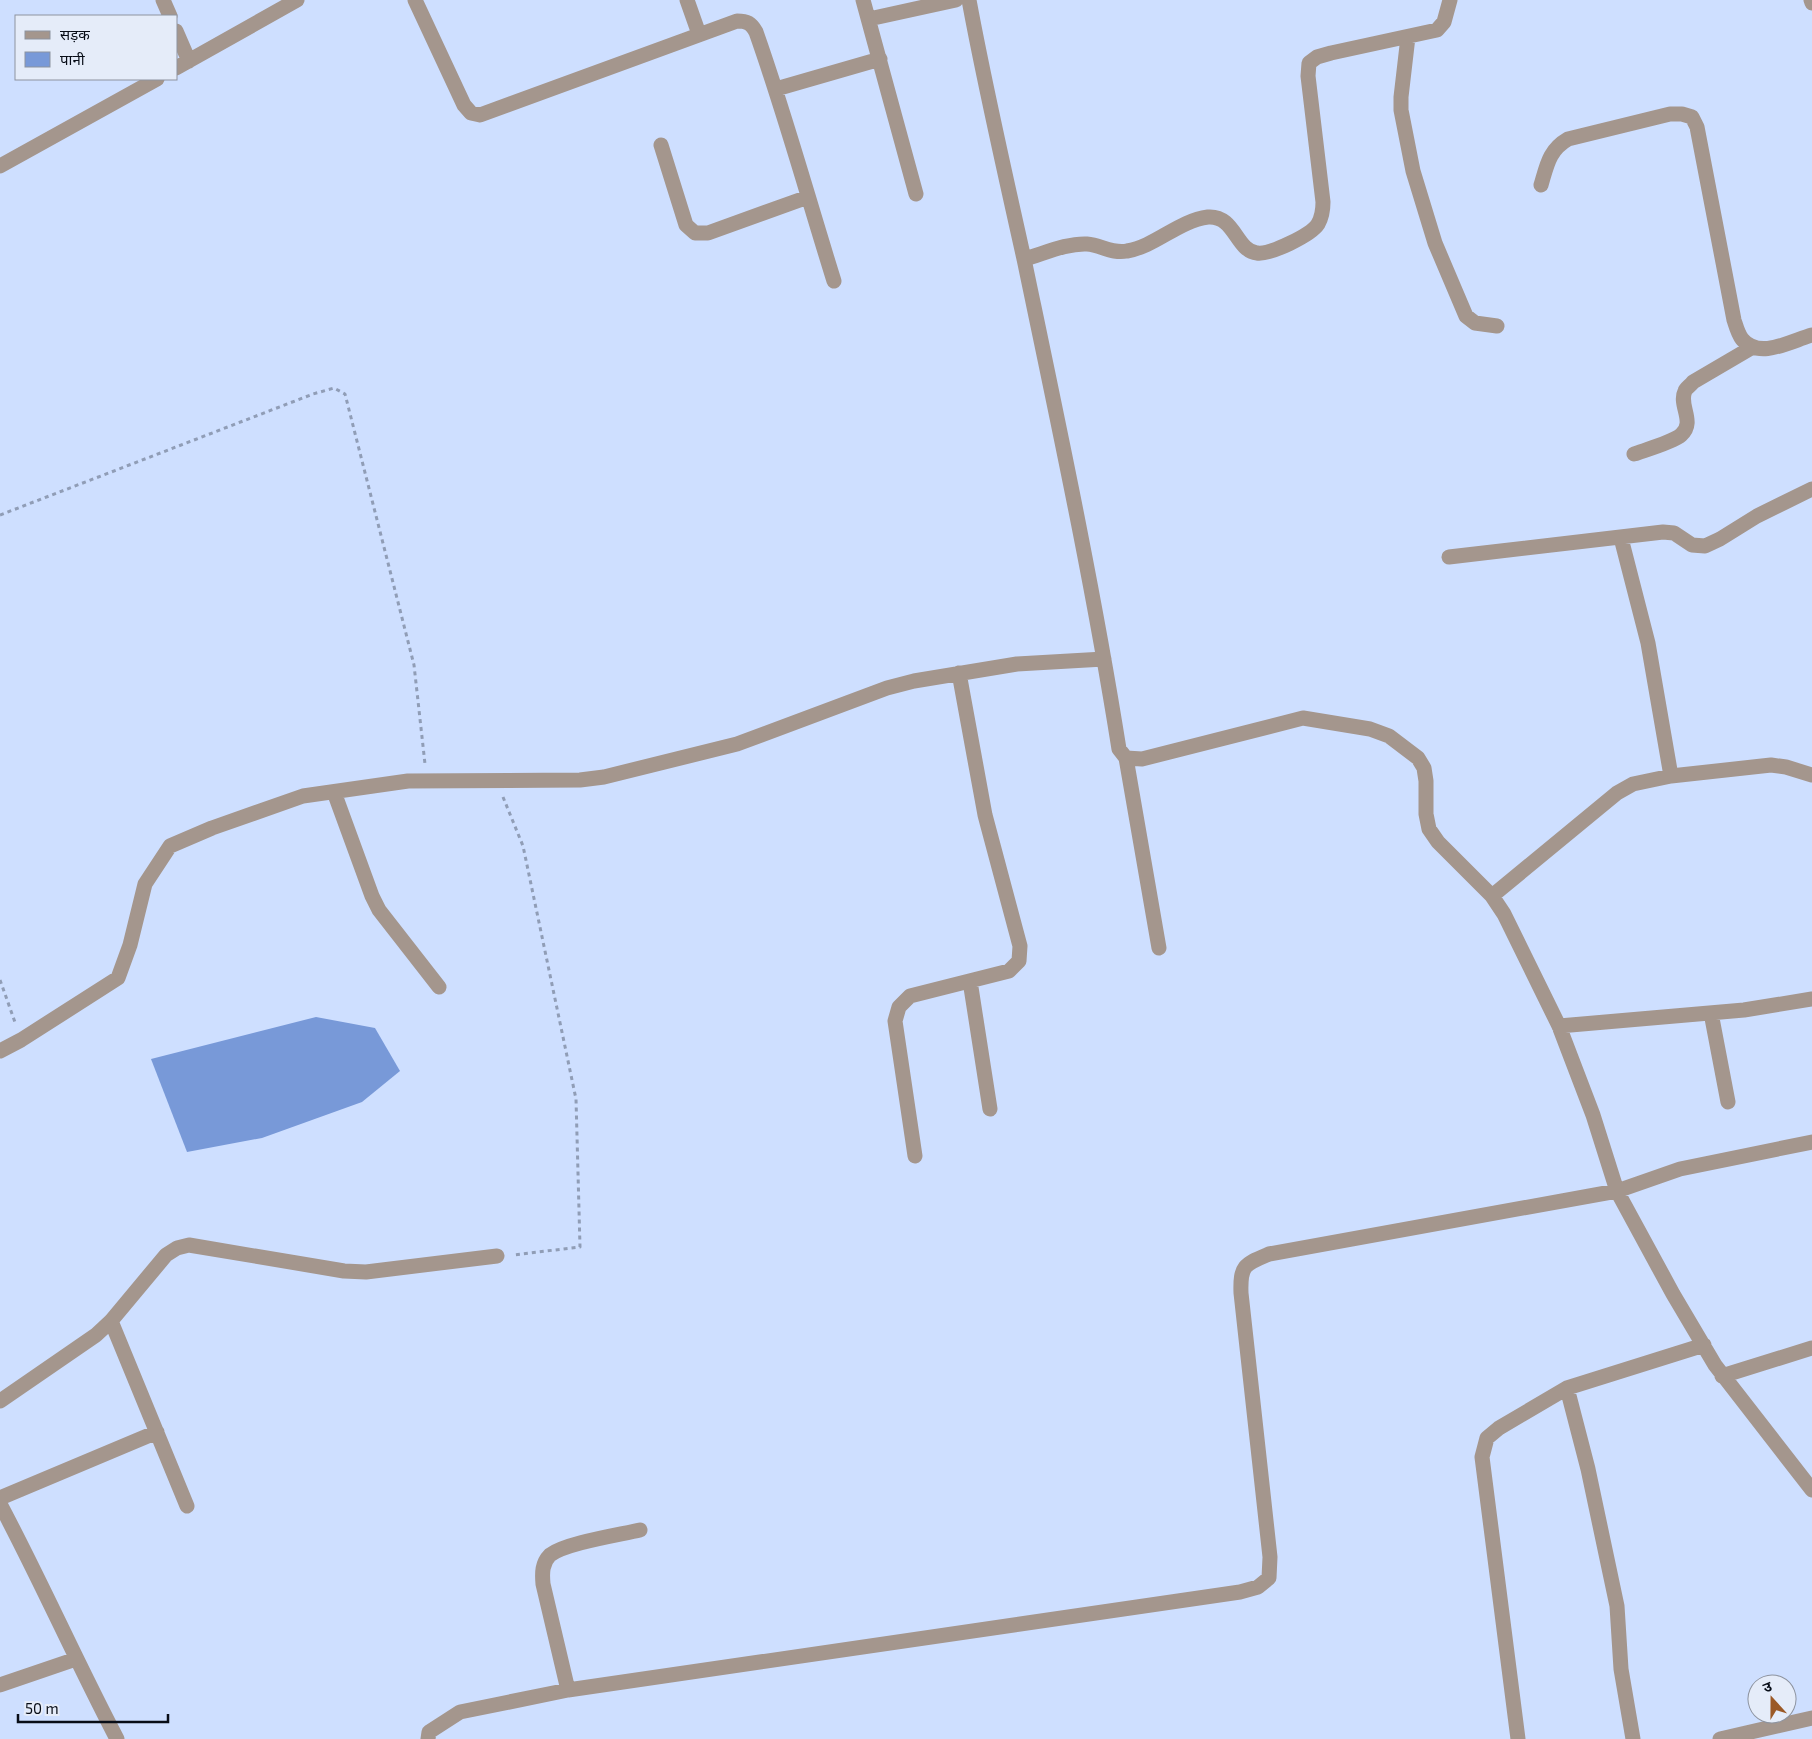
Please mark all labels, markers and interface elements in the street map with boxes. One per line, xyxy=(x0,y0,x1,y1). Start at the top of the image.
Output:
legend xyxy=(15,15,178,80)
text: सड़क xyxy=(60,25,90,43)
text: पानी xyxy=(60,50,86,68)
north arrow xyxy=(1747,1674,1797,1724)
text: उ xyxy=(1760,1677,1775,1696)
scale bar xyxy=(18,1692,168,1724)
text: 50 m xyxy=(25,1699,59,1717)

